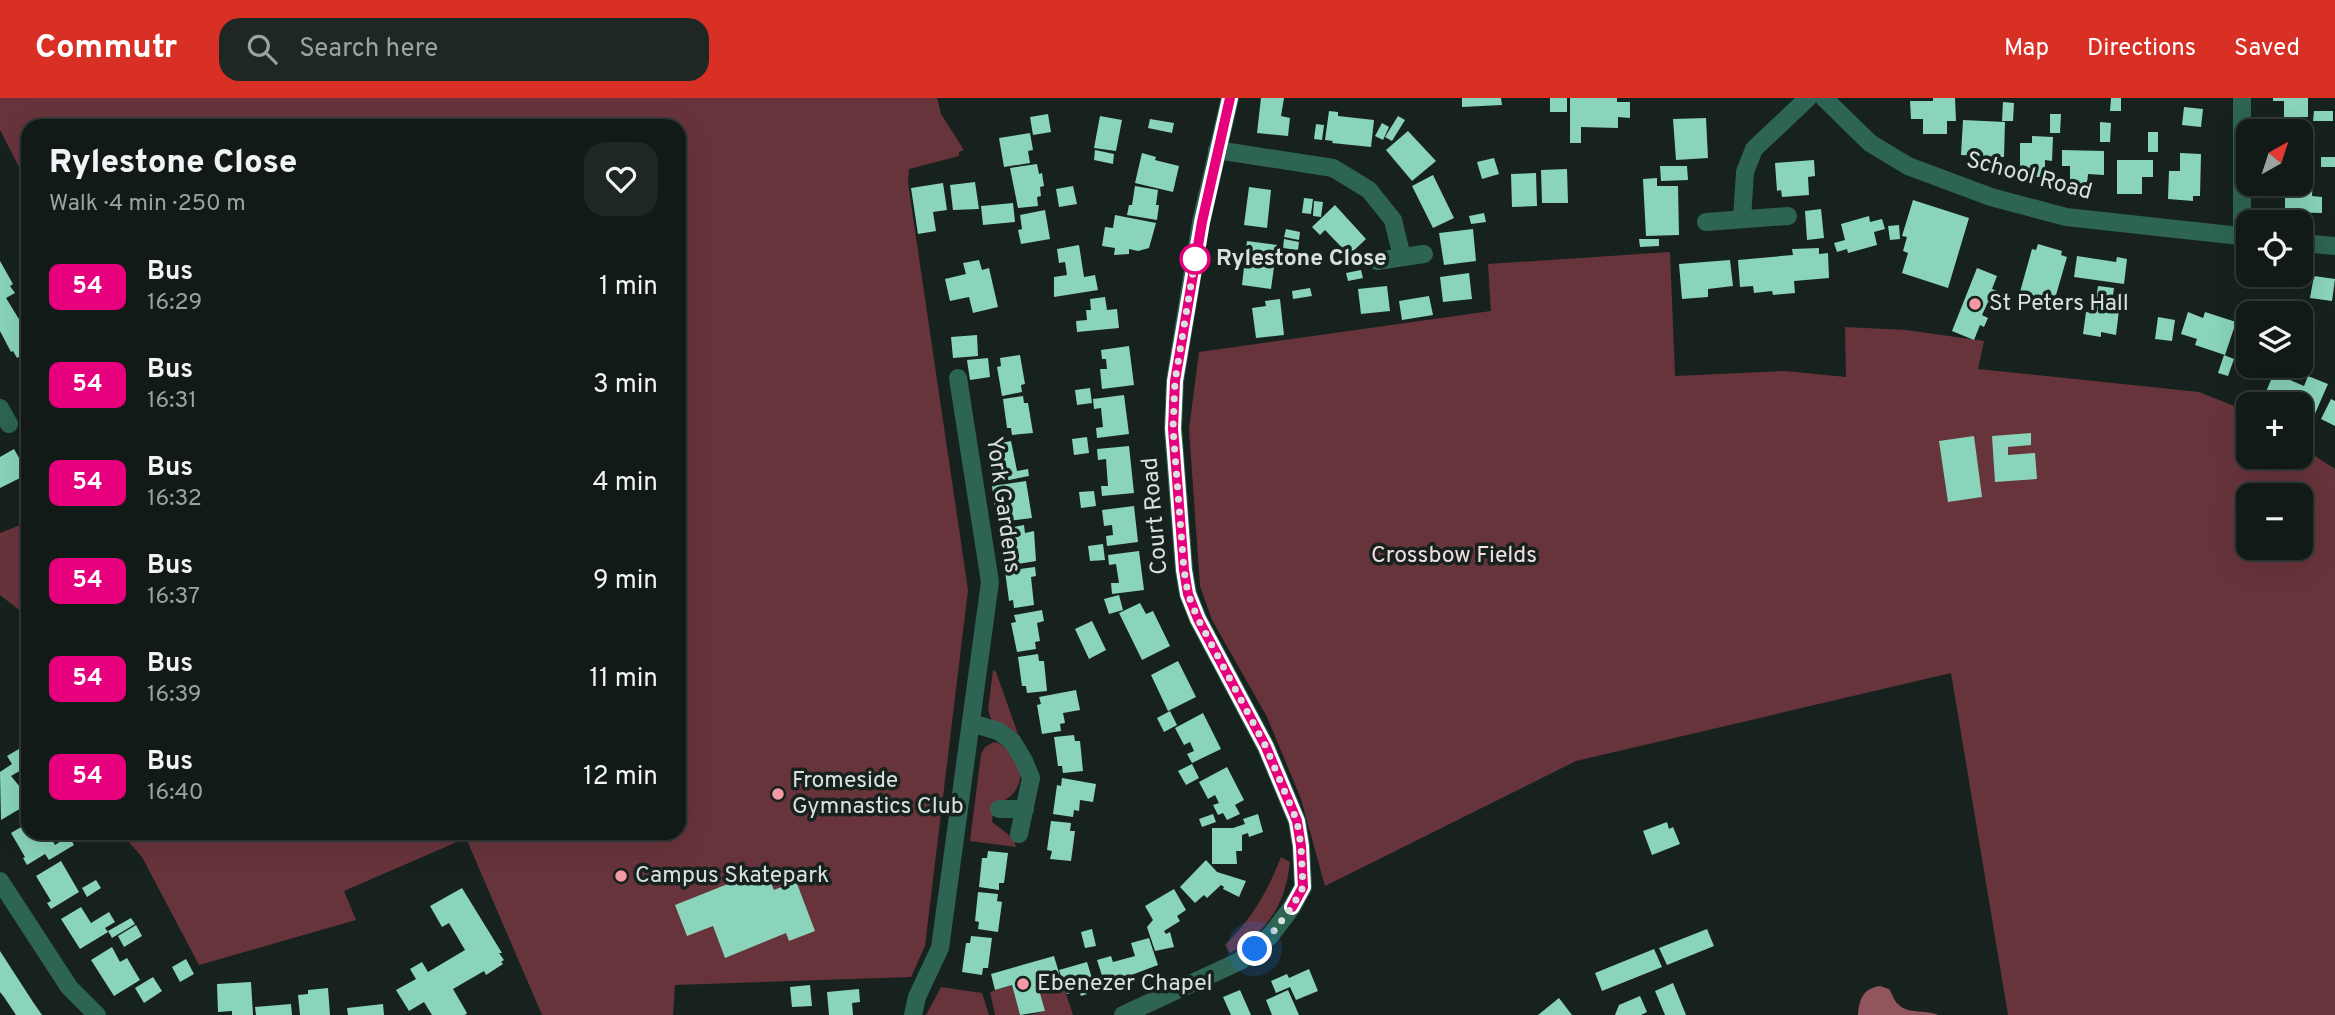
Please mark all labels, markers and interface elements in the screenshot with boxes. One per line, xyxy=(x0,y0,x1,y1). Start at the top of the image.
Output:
search box xyxy=(219,18,709,81)
text: Commutr xyxy=(35,28,177,70)
icon: search xyxy=(243,30,281,68)
text: Search here xyxy=(299,33,438,66)
text: Map xyxy=(2004,34,2049,64)
text: Directions xyxy=(2087,34,2196,64)
text: Saved xyxy=(2234,34,2300,64)
north arrow xyxy=(2236,119,2314,196)
map controls xyxy=(2236,119,2313,560)
button: heart xyxy=(584,142,658,216)
text: Rylestone Close xyxy=(49,143,297,185)
street label: School Road xyxy=(1963,146,2095,208)
text: Walk · 4 min · 250 m xyxy=(49,190,246,219)
button: locate xyxy=(2236,210,2313,287)
marker: Rylestone Close xyxy=(1180,244,1210,274)
place label: Rylestone Close xyxy=(1216,245,1387,274)
text: Bus xyxy=(147,256,193,289)
text: 1 min xyxy=(599,271,658,304)
text: 54 xyxy=(72,272,103,302)
text: 16:29 xyxy=(147,289,202,318)
place label: St Peters Hall xyxy=(1989,290,2129,319)
marker: St Peters Hall xyxy=(1967,296,1983,312)
button: layers xyxy=(2236,301,2313,378)
text: Bus xyxy=(147,354,193,387)
text: 3 min xyxy=(593,369,658,402)
text: 54 xyxy=(72,370,103,400)
text: 16:31 xyxy=(147,387,197,416)
button: + xyxy=(2236,392,2313,469)
street label: York Gardens xyxy=(978,435,1026,575)
text: Bus xyxy=(147,452,193,485)
street label: Court Road xyxy=(1136,456,1176,576)
text: 4 min xyxy=(592,467,658,500)
text: 54 xyxy=(72,468,103,498)
button: − xyxy=(2236,483,2313,560)
text: 16:32 xyxy=(147,485,202,514)
park label: Crossbow Fields xyxy=(1371,542,1537,571)
text: Bus xyxy=(147,550,193,583)
text: 9 min xyxy=(593,565,658,598)
text: 54 xyxy=(72,566,103,596)
text: 16:37 xyxy=(147,583,200,612)
text: Bus xyxy=(147,648,193,681)
text: 11 min xyxy=(589,663,658,696)
text: 54 xyxy=(72,664,103,694)
text: 16:39 xyxy=(147,681,202,710)
text: Bus xyxy=(147,746,193,779)
text: 12 min xyxy=(583,761,658,794)
text: 54 xyxy=(72,762,103,792)
place label: Fromeside Gymnastics Club xyxy=(792,767,964,822)
text: 16:40 xyxy=(147,779,204,808)
marker: Fromeside Gymnastics Club xyxy=(770,786,786,802)
place label: Campus Skatepark xyxy=(635,862,829,891)
marker: Campus Skatepark xyxy=(613,868,629,884)
your location xyxy=(1237,931,1272,966)
place label: Ebenezer Chapel xyxy=(1037,970,1213,999)
marker: Ebenezer Chapel xyxy=(1015,976,1031,992)

